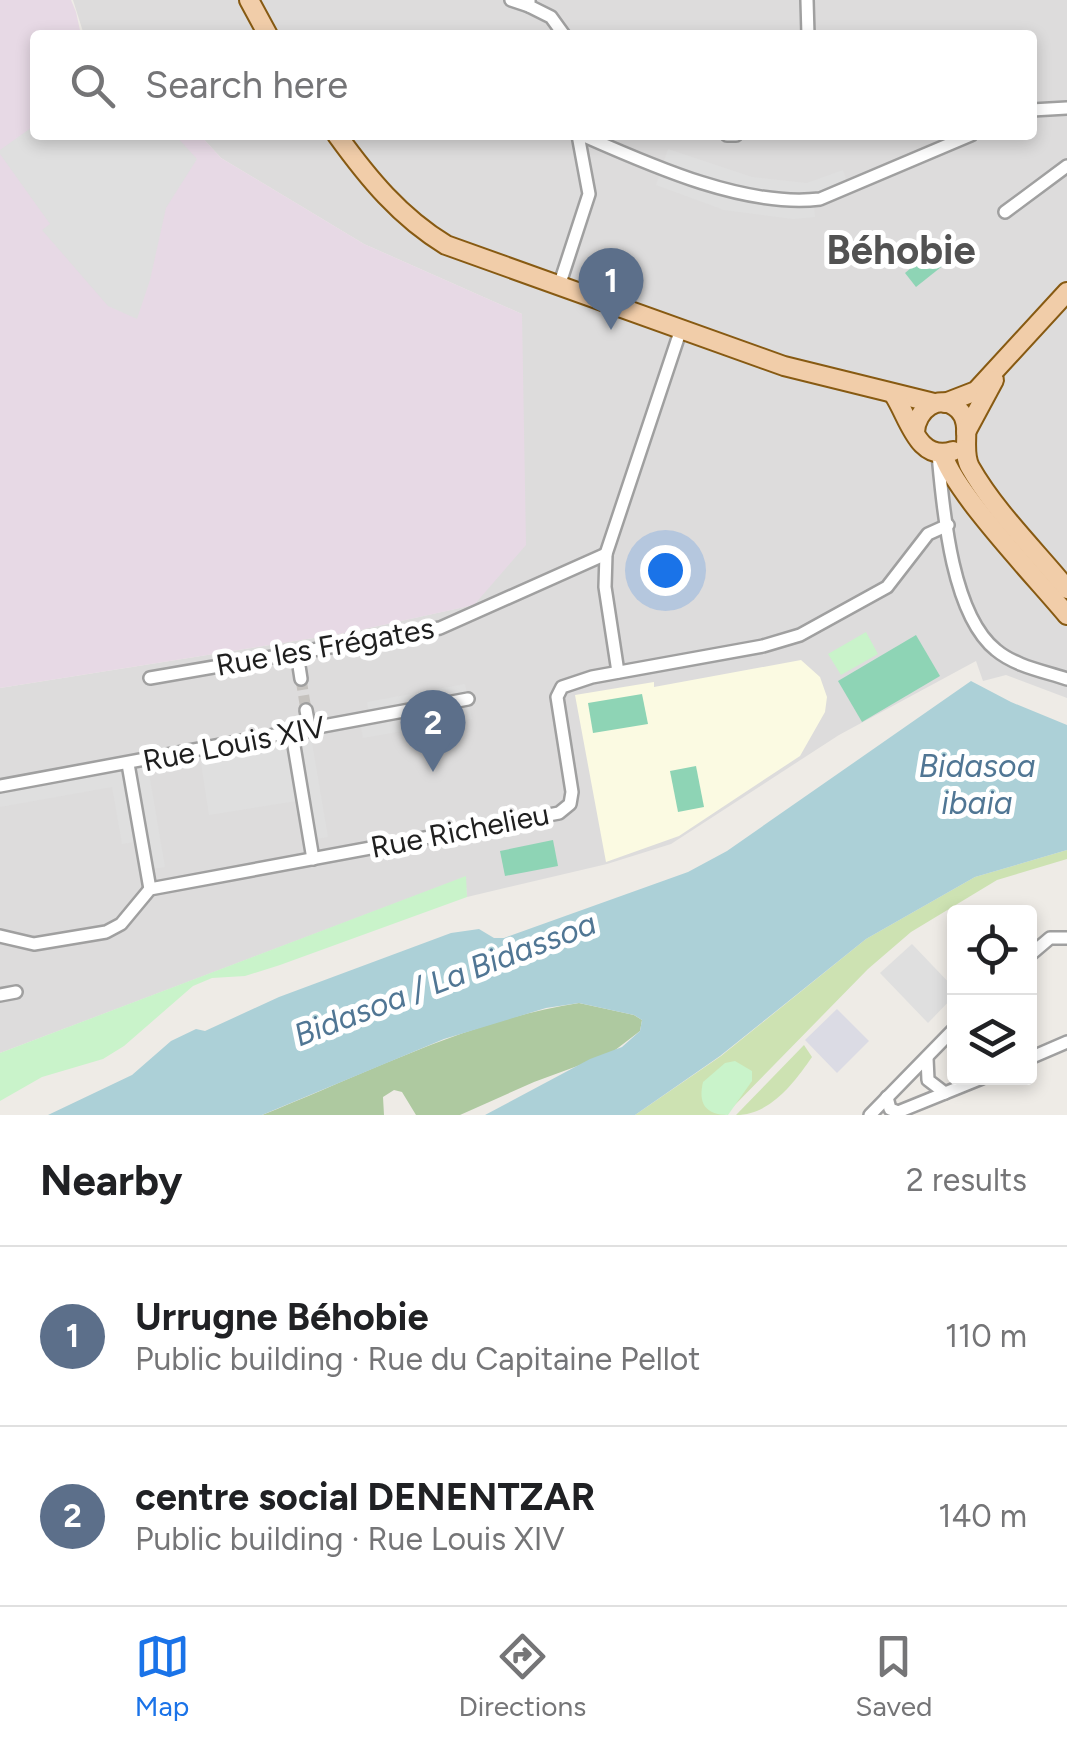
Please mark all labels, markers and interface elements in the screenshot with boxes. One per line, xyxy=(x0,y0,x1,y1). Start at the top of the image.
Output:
search box xyxy=(30,30,1037,140)
icon: search xyxy=(65,58,120,113)
text: Search here xyxy=(145,62,348,108)
district label: Béhobie xyxy=(826,226,976,274)
pin: 1 xyxy=(578,248,644,330)
your location xyxy=(640,545,691,596)
street label: Rue les Frégates xyxy=(213,609,437,684)
pin: 2 xyxy=(400,690,466,772)
street label: Rue Louis XIV xyxy=(140,708,328,779)
water label: Bidasoa ibaia xyxy=(919,747,1036,822)
street label: Rue Richelieu xyxy=(367,795,552,866)
water label: Bidasoa / La Bidassoa xyxy=(289,904,601,1054)
map controls xyxy=(947,905,1037,1085)
button: locate xyxy=(947,905,1037,995)
button: layers xyxy=(947,995,1037,1085)
text: Nearby xyxy=(40,1155,182,1206)
text: 2 results xyxy=(906,1161,1027,1199)
text: Urrugne Béhobie xyxy=(135,1294,428,1340)
text: 1 xyxy=(66,1317,79,1355)
text: 110 m xyxy=(945,1317,1027,1355)
text: Public building · Rue du Capitaine Pellot xyxy=(135,1340,700,1378)
text: centre social DENENTZAR xyxy=(135,1474,595,1520)
text: 2 xyxy=(63,1497,82,1535)
text: 140 m xyxy=(938,1497,1027,1535)
text: Public building · Rue Louis XIV xyxy=(135,1520,565,1558)
tab: Map xyxy=(135,1629,190,1723)
tab: Directions xyxy=(459,1629,586,1723)
tab: Saved xyxy=(855,1629,932,1723)

